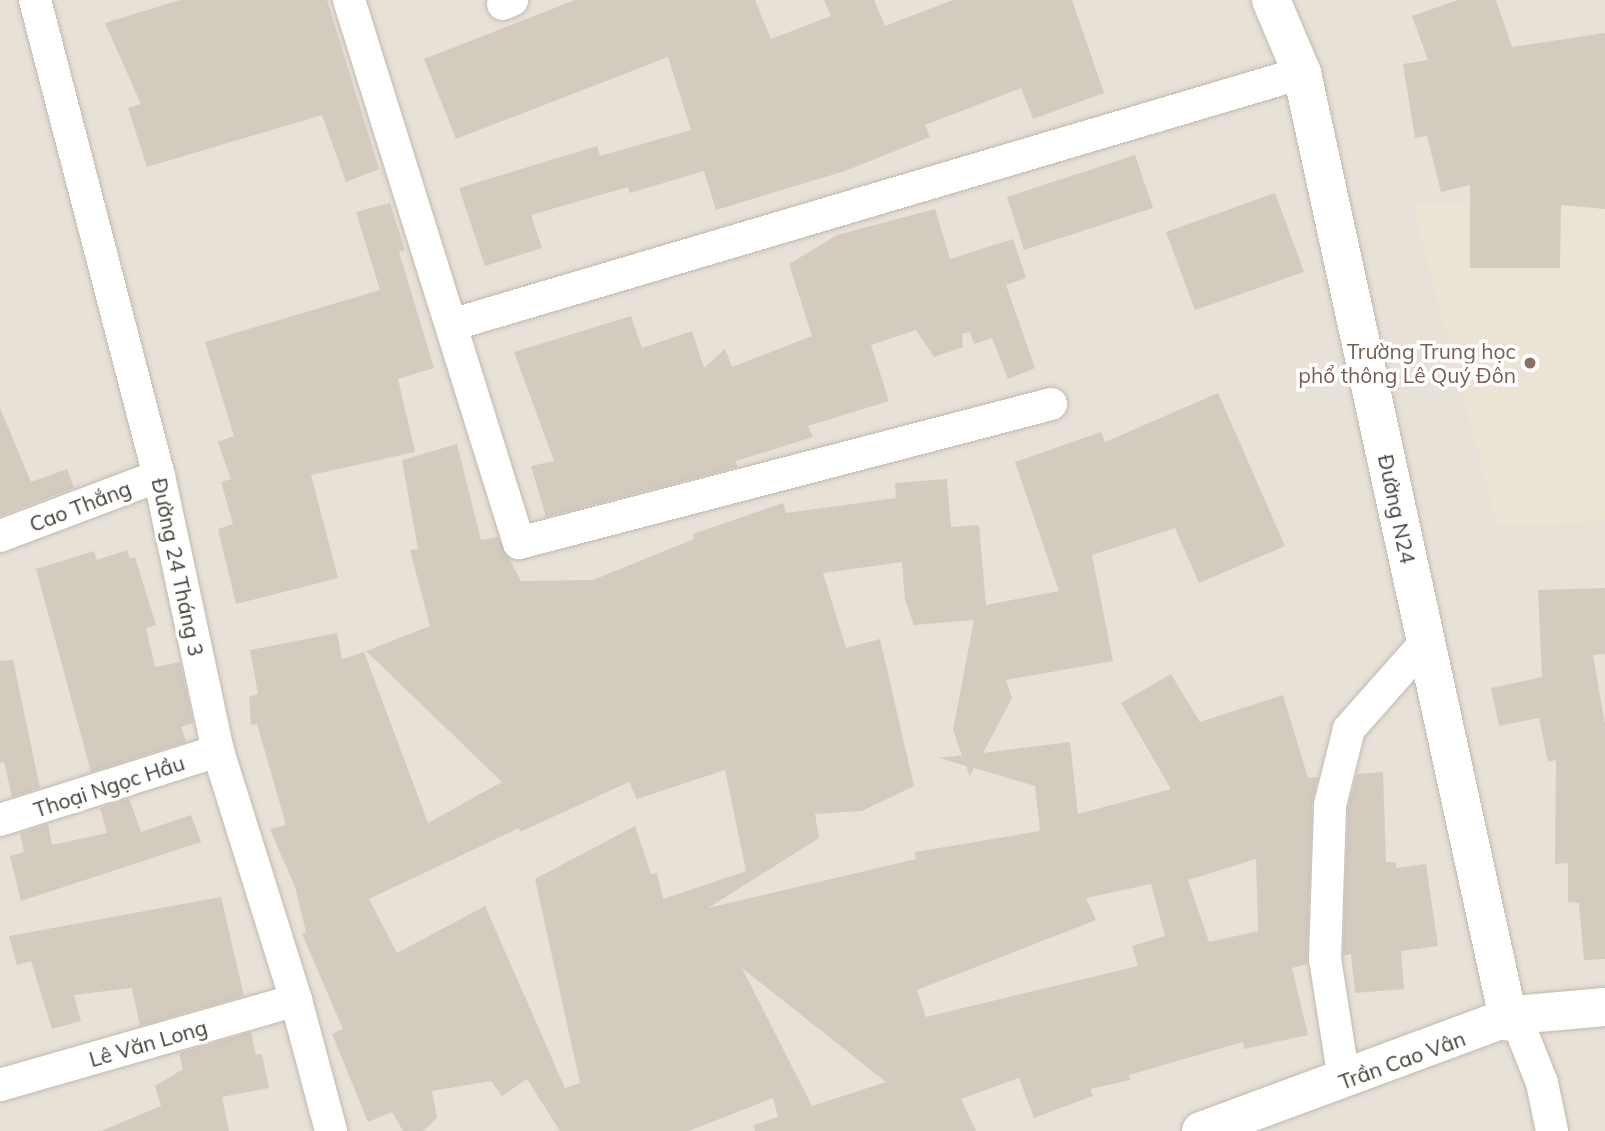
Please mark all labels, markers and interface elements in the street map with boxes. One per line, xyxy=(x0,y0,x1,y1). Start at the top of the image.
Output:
place label: Trường Trung học phổ thông Lê Quý Đôn xyxy=(1298,338,1516,388)
marker: Trường Trung học phổ thông Lê Quý Đôn xyxy=(1522,355,1538,371)
street label: Đường N24 xyxy=(1373,452,1421,566)
street label: Cao Thắng xyxy=(26,475,134,537)
street label: Đường 24 Tháng 3 xyxy=(147,476,209,658)
street label: Thoại Ngọc Hầu xyxy=(30,750,188,822)
street label: Lê Văn Long xyxy=(86,1014,210,1072)
street label: Trần Cao Vân xyxy=(1335,1025,1469,1095)

